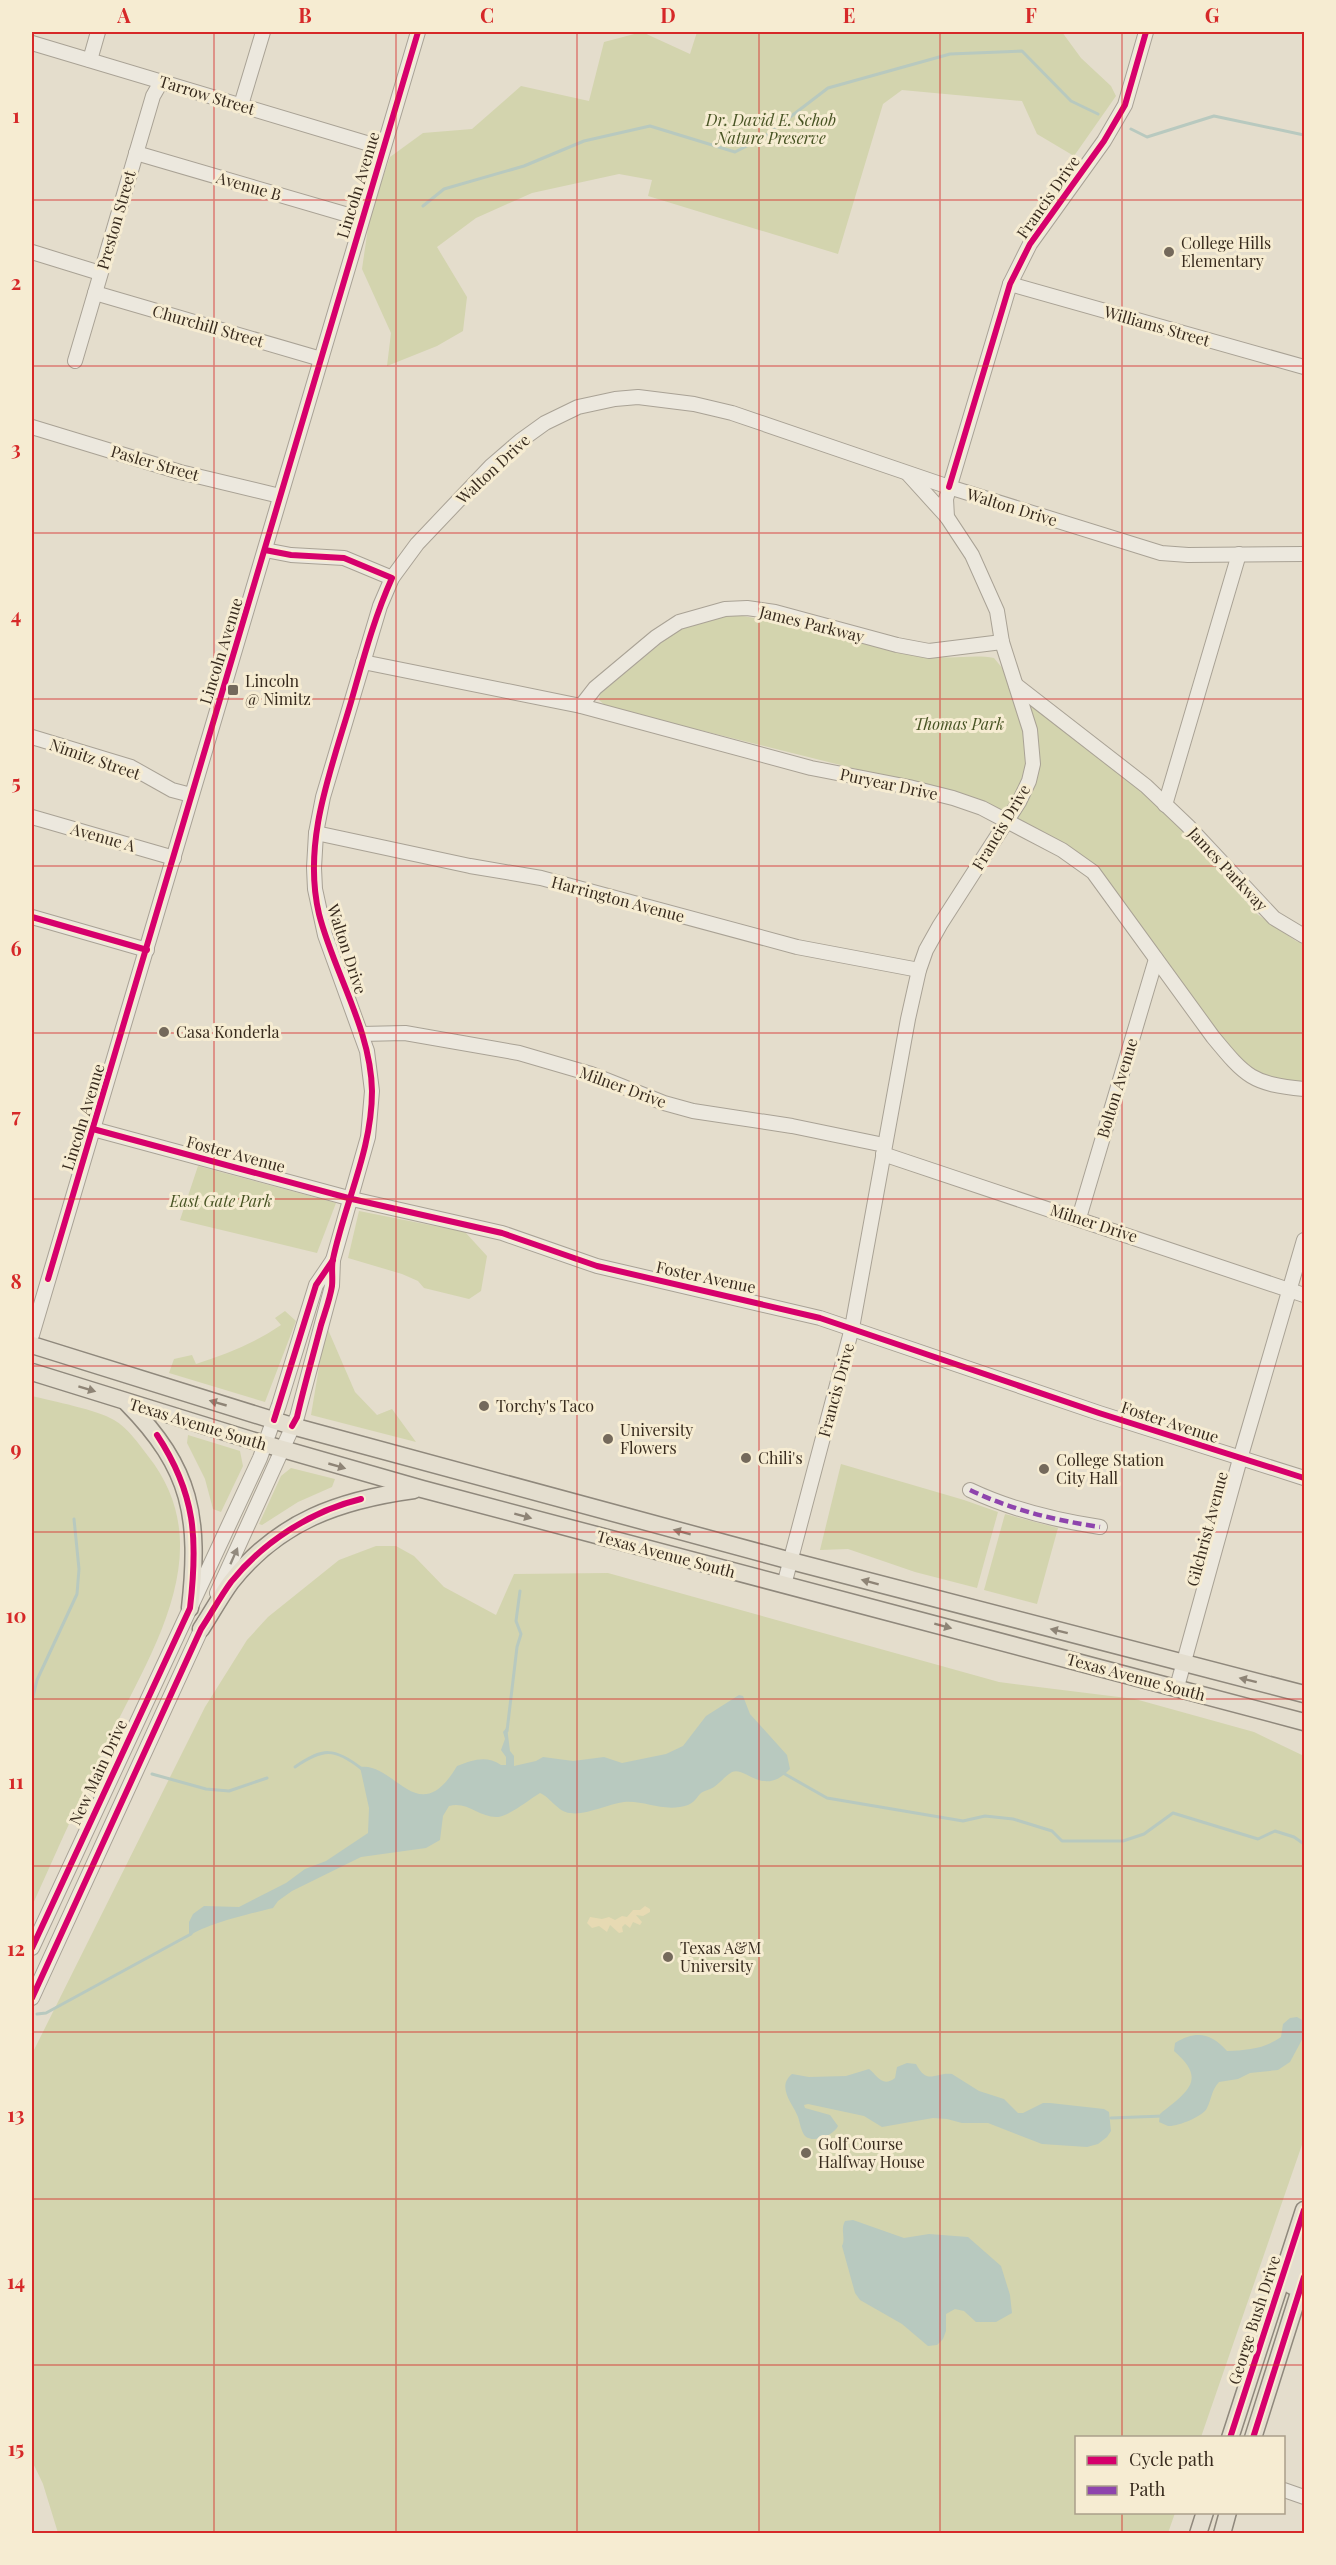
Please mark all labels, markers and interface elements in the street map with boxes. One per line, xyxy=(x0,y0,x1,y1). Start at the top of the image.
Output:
text: A xyxy=(116,1,131,28)
text: B xyxy=(298,1,312,28)
text: C xyxy=(480,1,494,28)
text: D xyxy=(660,1,676,28)
text: E xyxy=(843,1,855,28)
text: F xyxy=(1025,1,1037,28)
text: G xyxy=(1205,1,1220,28)
street label: Tarrow Street xyxy=(157,70,258,119)
text: 1 xyxy=(12,101,20,128)
park label: Dr. David E. Schob Nature Preserve xyxy=(705,109,836,148)
street label: Lincoln Avenue xyxy=(331,129,384,241)
street label: Francis Drive xyxy=(1011,151,1084,242)
street label: Avenue B xyxy=(213,166,284,205)
street label: Preston Street xyxy=(91,167,140,272)
place label: College Hills Elementary xyxy=(1181,232,1271,271)
marker: College Hills Elementary xyxy=(1162,245,1176,259)
text: 2 xyxy=(11,268,21,295)
street label: Churchill Street xyxy=(150,300,266,351)
street label: Williams Street xyxy=(1101,300,1213,351)
street label: Walton Drive xyxy=(451,429,534,509)
text: 3 xyxy=(11,434,21,461)
street label: Pasler Street xyxy=(109,440,202,485)
street label: Walton Drive xyxy=(963,483,1060,530)
street label: Lincoln Avenue xyxy=(194,595,247,707)
street label: James Parkway xyxy=(757,600,867,647)
text: 4 xyxy=(11,601,21,628)
place label: Lincoln @ Nimitz xyxy=(245,670,311,709)
marker: Lincoln @ Nimitz xyxy=(226,683,240,697)
park label: Thomas Park xyxy=(914,713,1004,734)
street label: Nimitz Street xyxy=(47,733,144,784)
street label: Puryear Drive xyxy=(838,763,940,804)
text: 5 xyxy=(11,768,21,795)
street label: Francis Drive xyxy=(967,780,1034,874)
street label: Avenue A xyxy=(67,817,139,856)
street label: James Parkway xyxy=(1183,822,1273,915)
street label: Harrington Avenue xyxy=(549,871,687,926)
street label: Walton Drive xyxy=(323,900,372,996)
text: 6 xyxy=(10,934,22,961)
place label: Casa Konderla xyxy=(176,1021,279,1042)
marker: Casa Konderla xyxy=(157,1025,171,1039)
street label: Bolton Avenue xyxy=(1091,1035,1142,1140)
street label: Lincoln Avenue xyxy=(56,1061,109,1173)
street label: Milner Drive xyxy=(577,1061,669,1112)
text: 7 xyxy=(11,1101,21,1128)
street label: Foster Avenue xyxy=(184,1130,288,1177)
park label: East Gate Park xyxy=(169,1190,272,1211)
street label: Milner Drive xyxy=(1048,1199,1141,1247)
street label: Foster Avenue xyxy=(654,1256,758,1297)
text: 8 xyxy=(10,1267,22,1294)
street label: Francis Drive xyxy=(813,1341,858,1439)
one-way arrow xyxy=(78,1385,96,1394)
street label: Texas Avenue South xyxy=(127,1393,270,1455)
place label: Torchy's Taco xyxy=(496,1395,594,1416)
street label: Foster Avenue xyxy=(1119,1396,1222,1447)
one-way arrow xyxy=(209,1398,227,1407)
marker: Torchy's Taco xyxy=(477,1399,491,1413)
place label: University Flowers xyxy=(620,1419,693,1458)
marker: University Flowers xyxy=(601,1432,615,1446)
text: 9 xyxy=(10,1434,22,1461)
place label: Chili's xyxy=(758,1447,803,1468)
place label: College Station City Hall xyxy=(1056,1449,1164,1488)
marker: Chili's xyxy=(739,1451,753,1465)
one-way arrow xyxy=(328,1461,347,1471)
marker: College Station City Hall xyxy=(1037,1462,1051,1476)
street label: Gilchrist Avenue xyxy=(1181,1469,1232,1589)
one-way arrow xyxy=(514,1512,532,1521)
street label: Texas Avenue South xyxy=(595,1525,738,1582)
one-way arrow xyxy=(673,1526,691,1536)
one-way arrow xyxy=(229,1548,238,1565)
one-way arrow xyxy=(861,1576,879,1586)
text: 10 xyxy=(6,1601,26,1628)
one-way arrow xyxy=(934,1622,952,1631)
one-way arrow xyxy=(1050,1625,1068,1635)
street label: Texas Avenue South xyxy=(1065,1648,1208,1705)
one-way arrow xyxy=(1239,1674,1257,1684)
street label: New Main Drive xyxy=(64,1716,131,1828)
text: 11 xyxy=(8,1767,24,1794)
text: 12 xyxy=(7,1934,25,1961)
place label: Texas A&M University xyxy=(680,1937,761,1976)
marker: Texas A&M University xyxy=(661,1950,675,1964)
text: 13 xyxy=(7,2100,25,2127)
place label: Golf Course Halfway House xyxy=(818,2133,925,2172)
marker: Golf Course Halfway House xyxy=(799,2146,813,2160)
street label: George Bush Drive xyxy=(1223,2253,1284,2387)
text: 14 xyxy=(7,2267,25,2294)
text: 15 xyxy=(8,2434,24,2461)
legend xyxy=(1075,2436,1285,2514)
text: Cycle path xyxy=(1129,2447,1214,2471)
text: Path xyxy=(1129,2477,1166,2501)

